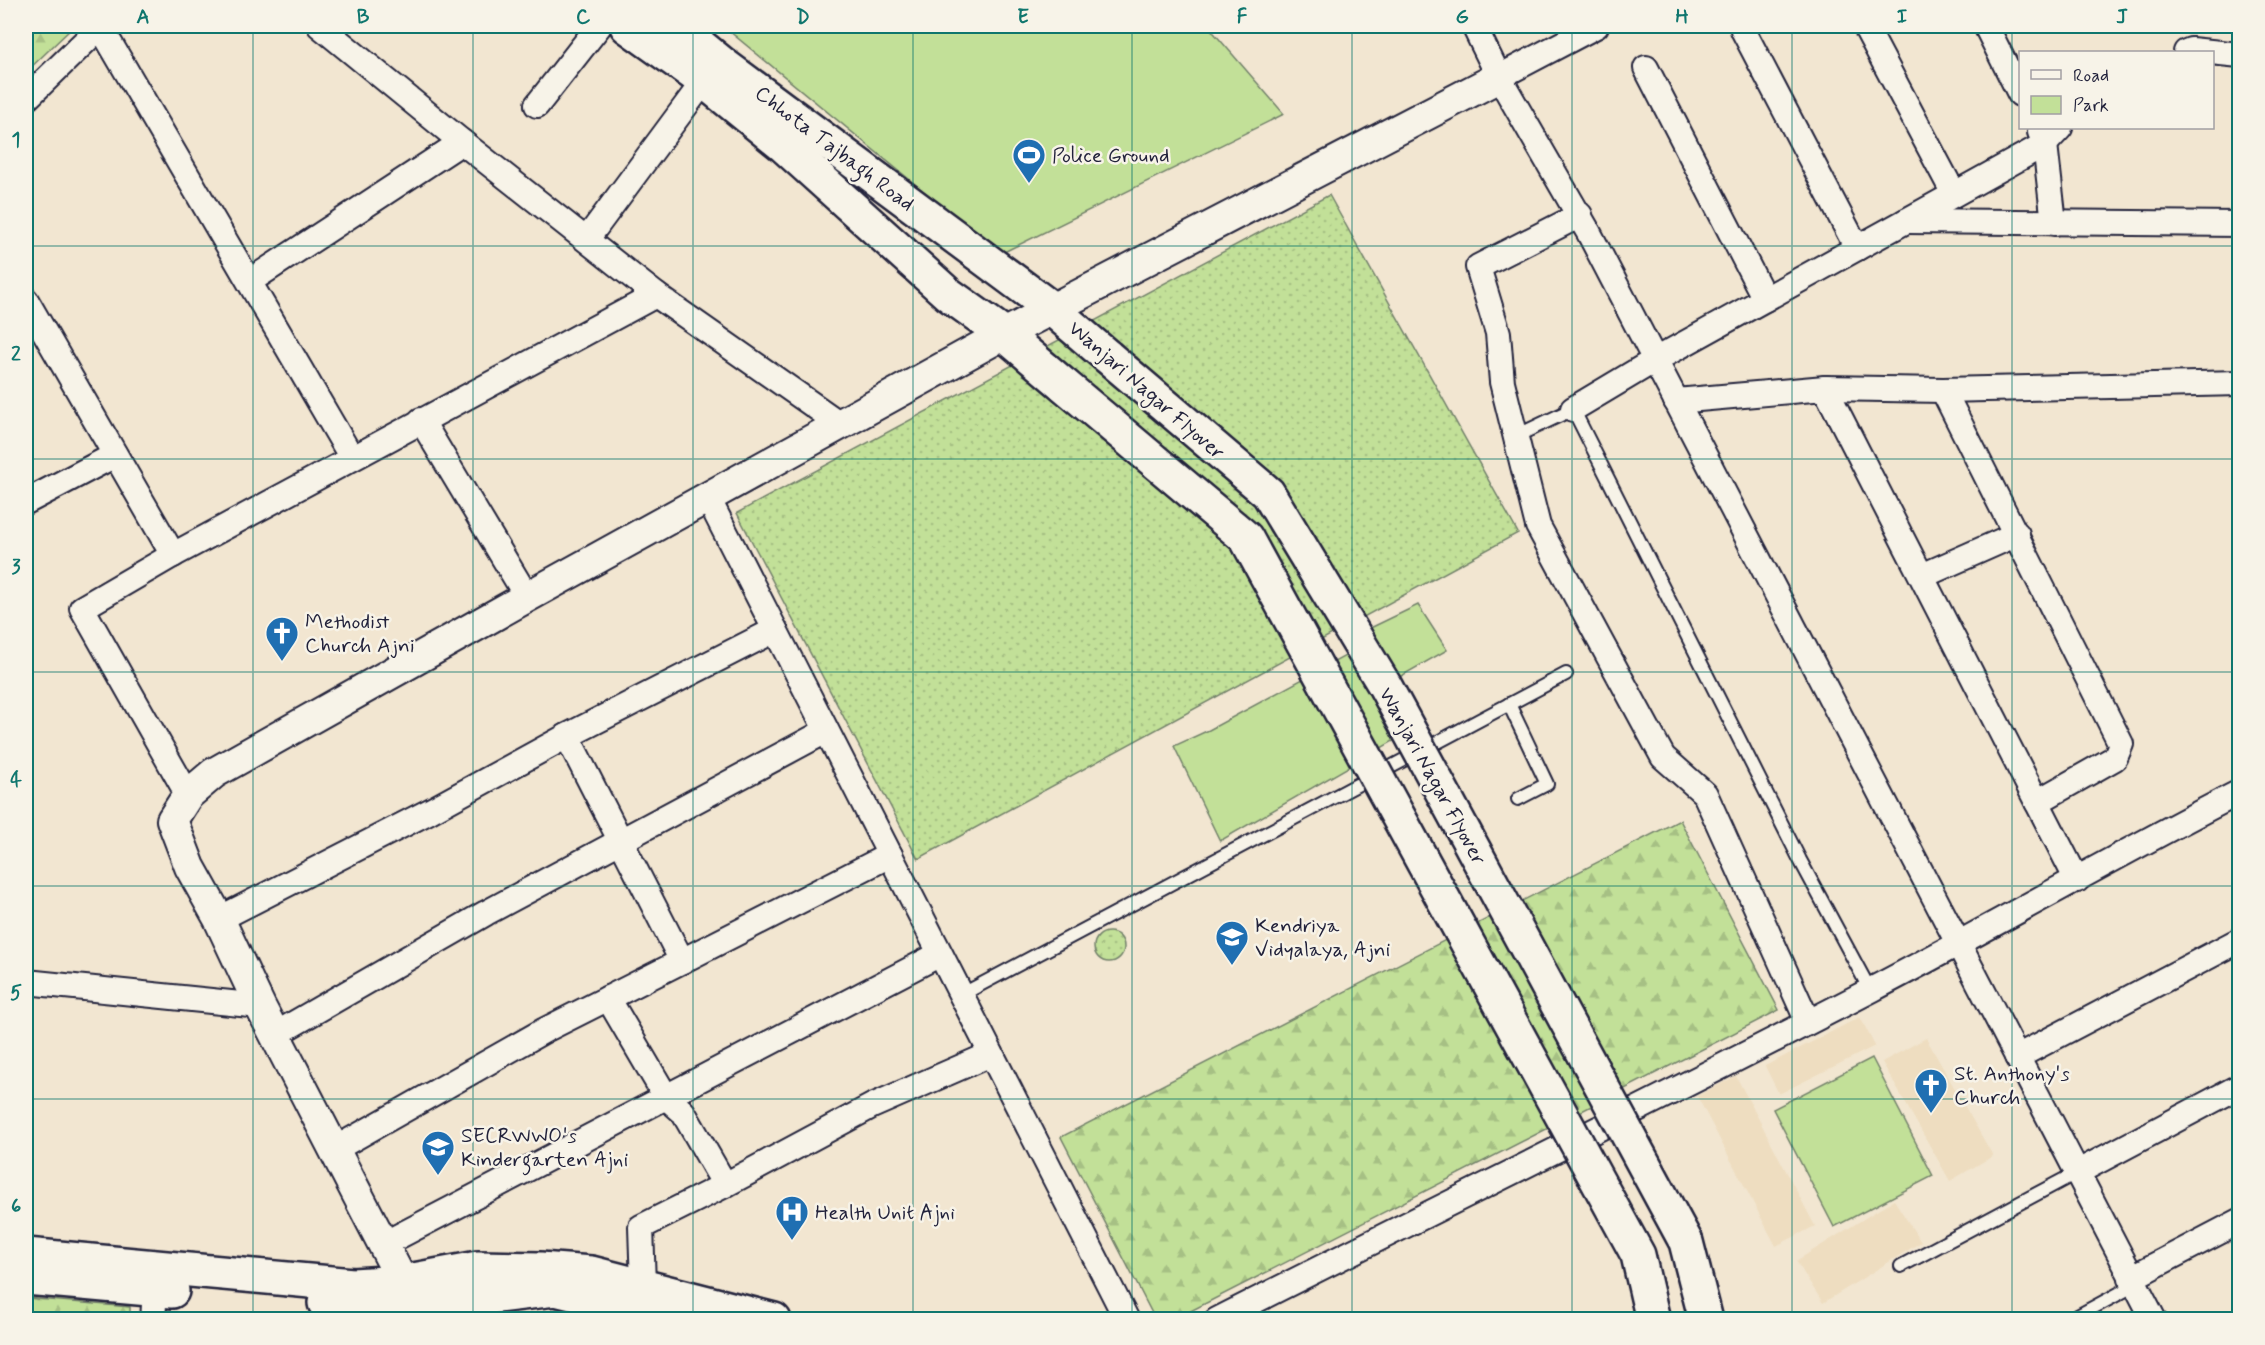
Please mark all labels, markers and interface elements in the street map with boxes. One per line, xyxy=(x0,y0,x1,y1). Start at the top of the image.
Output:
text: A xyxy=(136,4,150,31)
text: B xyxy=(357,4,370,31)
text: C xyxy=(576,4,591,31)
text: D xyxy=(796,4,810,31)
text: E xyxy=(1017,4,1029,31)
text: F xyxy=(1237,4,1248,31)
text: G xyxy=(1455,4,1469,31)
text: H xyxy=(1675,4,1689,31)
text: I xyxy=(1897,4,1907,31)
text: J xyxy=(2116,4,2128,31)
legend xyxy=(2019,51,2214,129)
text: Road xyxy=(2073,64,2109,88)
street label: Chhota Tajbagh Road xyxy=(748,80,920,220)
text: Park xyxy=(2073,94,2109,118)
text: 1 xyxy=(12,127,20,154)
sports icon: Police Ground xyxy=(1011,137,1047,184)
place label: Police Ground xyxy=(1052,142,1170,170)
street label: Wanjari Nagar Flyover xyxy=(1061,315,1231,467)
text: 2 xyxy=(11,341,21,368)
text: 3 xyxy=(11,554,21,581)
place label: Methodist Church Ajni xyxy=(305,608,415,660)
church icon: Methodist Church Ajni xyxy=(264,615,300,662)
street label: Wanjari Nagar Flyover xyxy=(1371,683,1493,871)
text: 4 xyxy=(10,767,22,794)
place label: Kendriya Vidyalaya, Ajni xyxy=(1255,912,1391,964)
school or university icon: Kendriya Vidyalaya, Ajni xyxy=(1214,919,1250,966)
text: 5 xyxy=(10,980,22,1007)
place label: St. Anthony's Church xyxy=(1954,1060,2070,1112)
church icon: St. Anthony's Church xyxy=(1913,1067,1949,1114)
place label: SECRWWO's Kindergarten Ajni xyxy=(461,1122,628,1176)
school or university icon: SECRWWO's Kindergarten Ajni xyxy=(420,1129,456,1176)
text: 6 xyxy=(11,1193,21,1220)
hospital icon: Health Unit Ajni xyxy=(774,1194,810,1241)
place label: Health Unit Ajni xyxy=(815,1199,955,1227)

